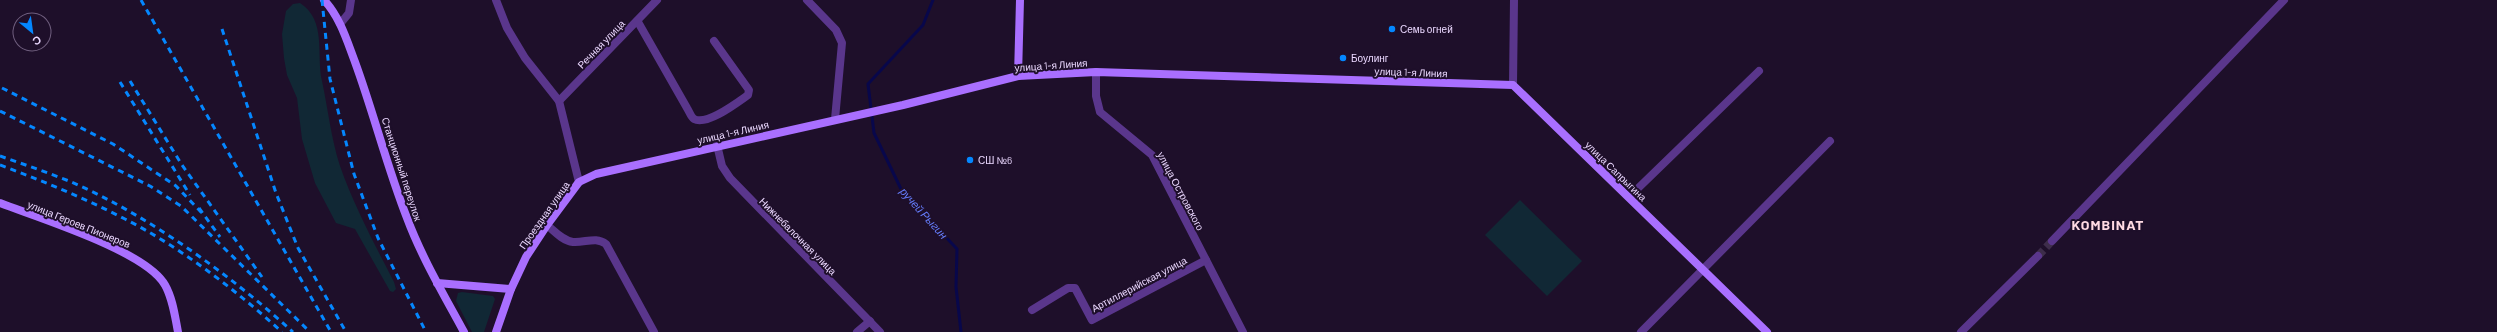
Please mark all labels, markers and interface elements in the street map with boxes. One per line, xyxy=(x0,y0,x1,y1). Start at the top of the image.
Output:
north arrow xyxy=(12,12,52,52)
street label: Речная улица xyxy=(575,17,627,71)
place label: Семь огней xyxy=(1400,23,1453,35)
marker: Семь огней xyxy=(1387,24,1397,34)
text: С xyxy=(30,34,44,49)
place label: Боулинг xyxy=(1351,52,1389,64)
marker: Боулинг xyxy=(1338,53,1348,63)
street label: улица 1-я Линия xyxy=(1014,56,1088,74)
street label: улица 1-я Линия xyxy=(1374,65,1448,79)
street label: Станционный переулок xyxy=(380,116,425,223)
street label: улица 1-я Линия xyxy=(696,118,770,146)
street label: улица Сапрыгина xyxy=(1583,139,1650,204)
street label: улица Островского xyxy=(1155,150,1207,233)
place label: СШ №6 xyxy=(978,154,1012,166)
marker: СШ №6 xyxy=(965,155,975,165)
street label: Проездная улица xyxy=(516,178,572,251)
water label: ручей Рыгин xyxy=(897,184,950,241)
street label: Нижнебалочная улица xyxy=(757,195,839,277)
street label: улица Героев Пионеров xyxy=(26,198,132,250)
district label: KOMBINAT xyxy=(2071,216,2145,233)
street label: Артиллерийская улица xyxy=(1089,254,1189,314)

